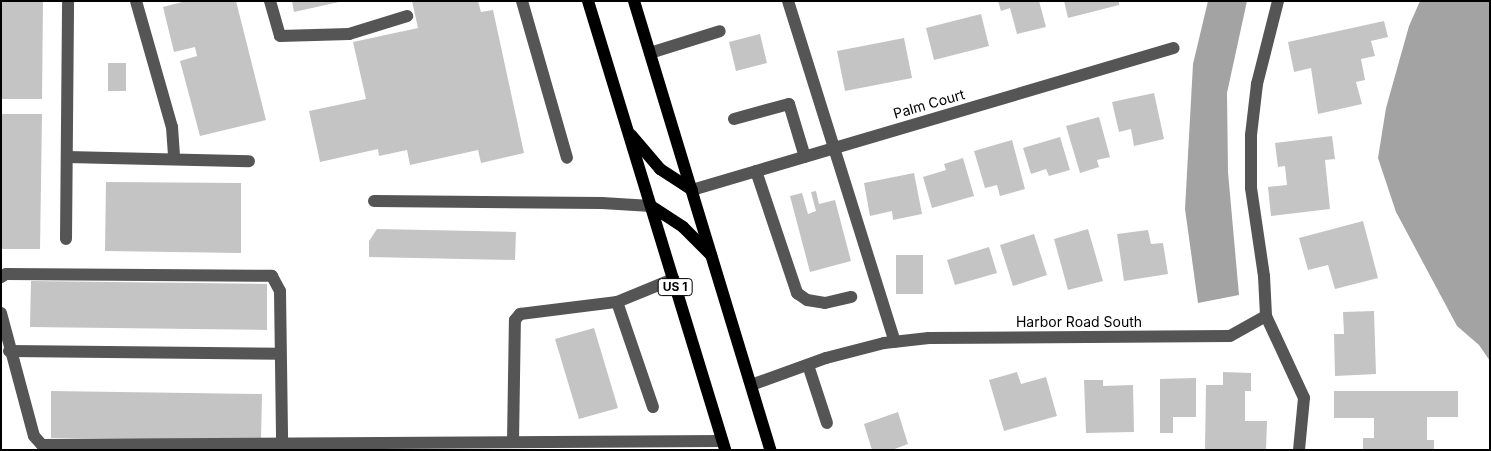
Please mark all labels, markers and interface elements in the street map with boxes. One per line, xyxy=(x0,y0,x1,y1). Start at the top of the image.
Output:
street label: Palm Court xyxy=(891,86,967,122)
road number: US 1 xyxy=(658,278,692,296)
street label: Harbor Road South xyxy=(1016,314,1142,330)

